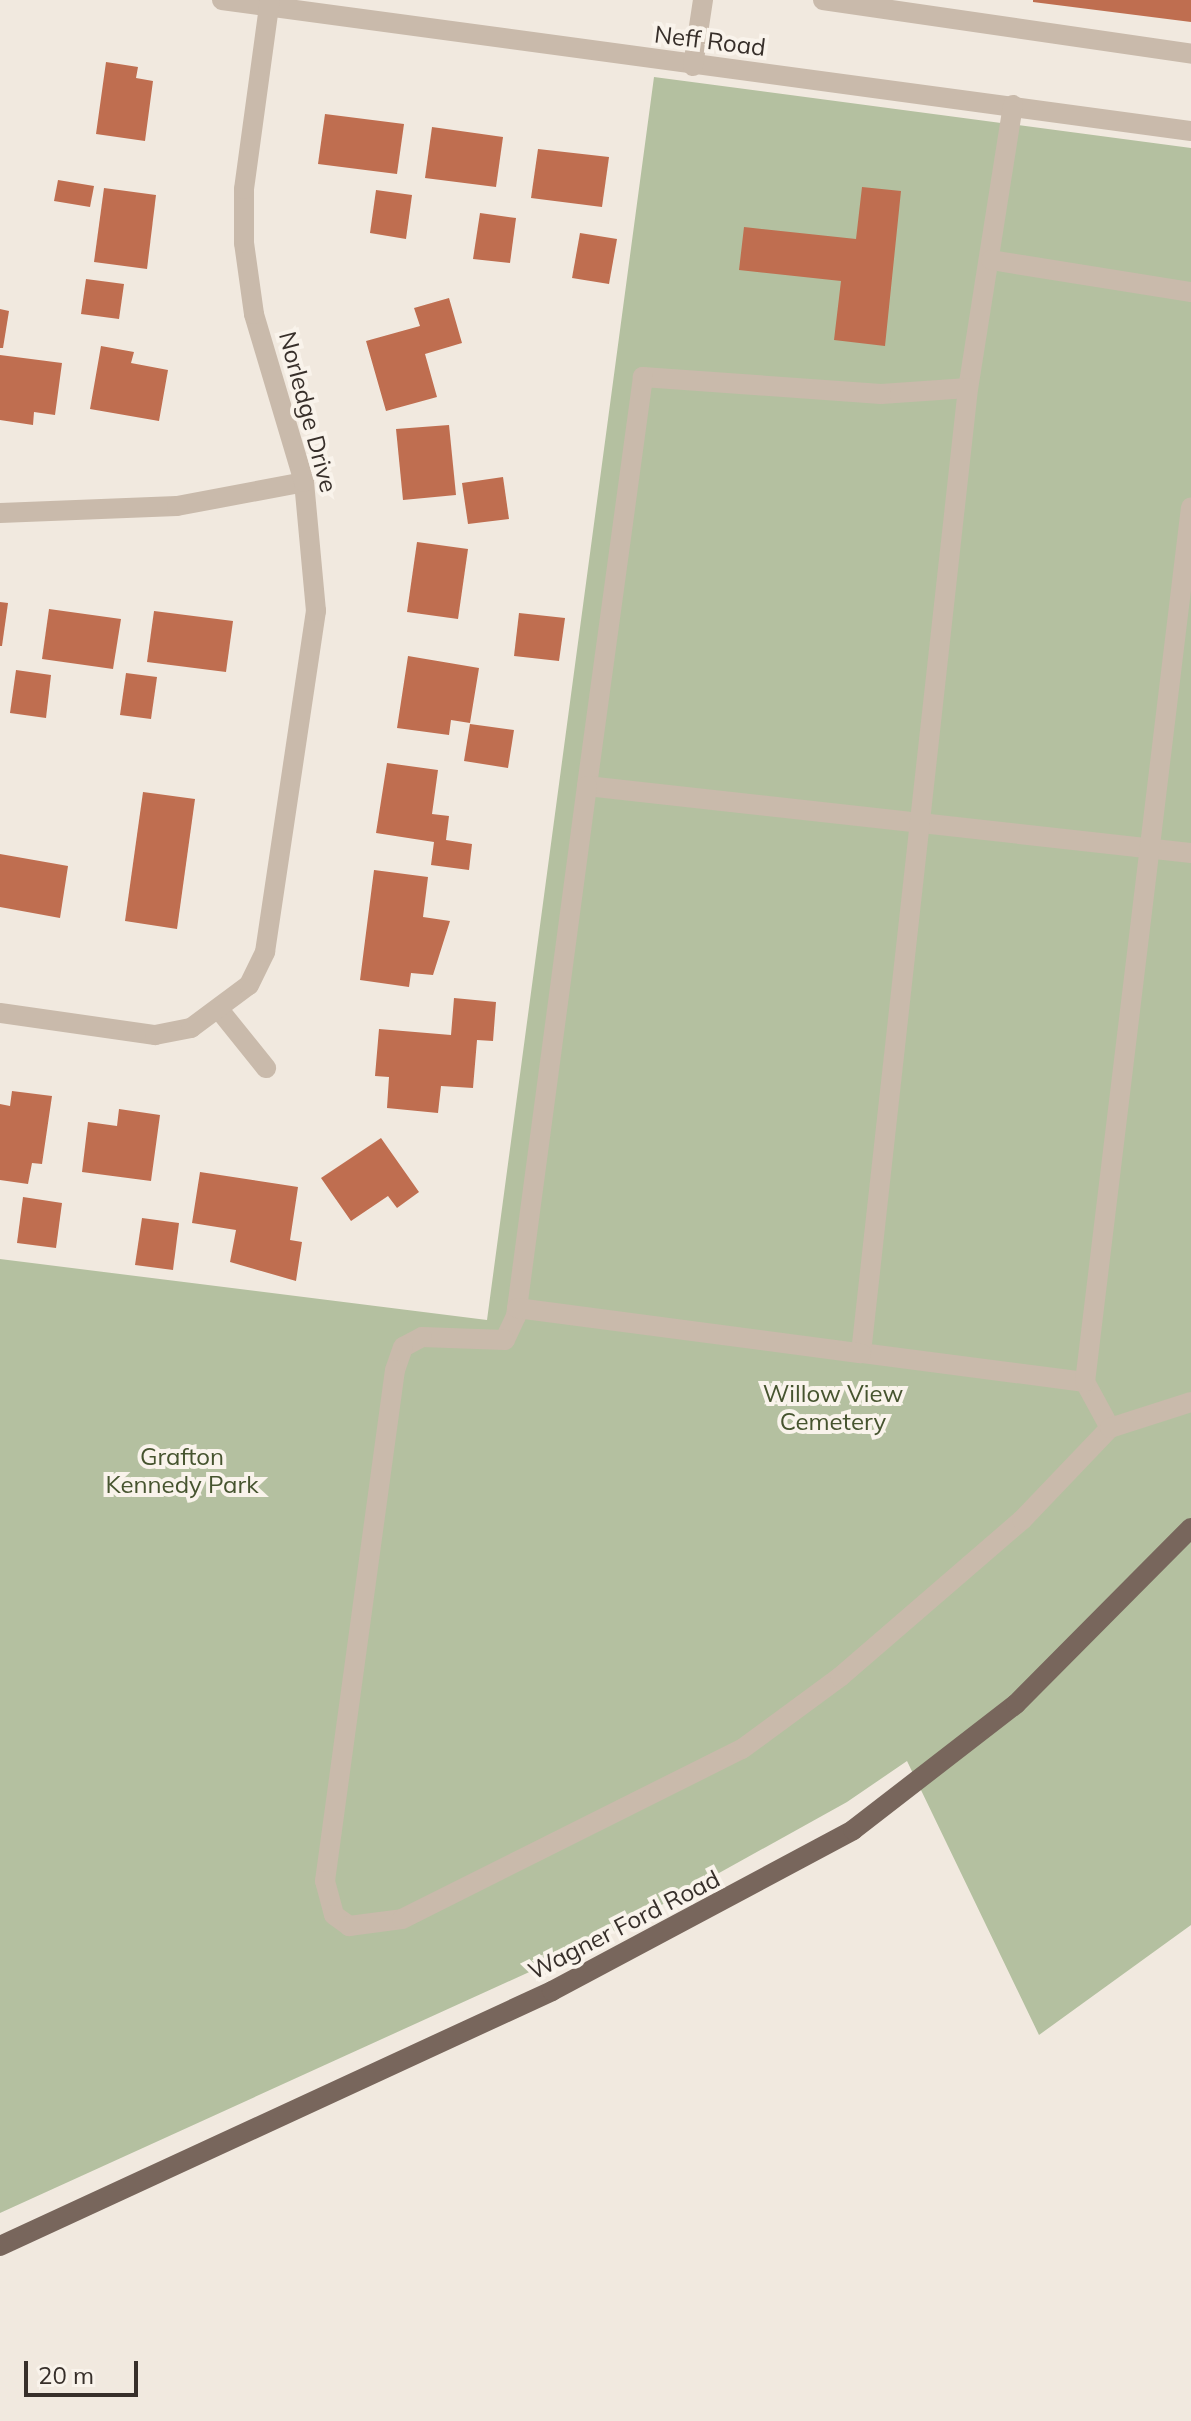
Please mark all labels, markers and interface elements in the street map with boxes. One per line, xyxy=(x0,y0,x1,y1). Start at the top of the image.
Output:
street label: Neff Road xyxy=(653,20,767,62)
street label: Norledge Drive xyxy=(273,328,343,496)
park label: Willow View Cemetery xyxy=(763,1380,903,1436)
park label: Grafton Kennedy Park xyxy=(105,1443,259,1499)
street label: Wagner Ford Road xyxy=(523,1864,725,1986)
scale bar xyxy=(28,2345,142,2395)
text: 20 m xyxy=(38,2360,94,2390)

